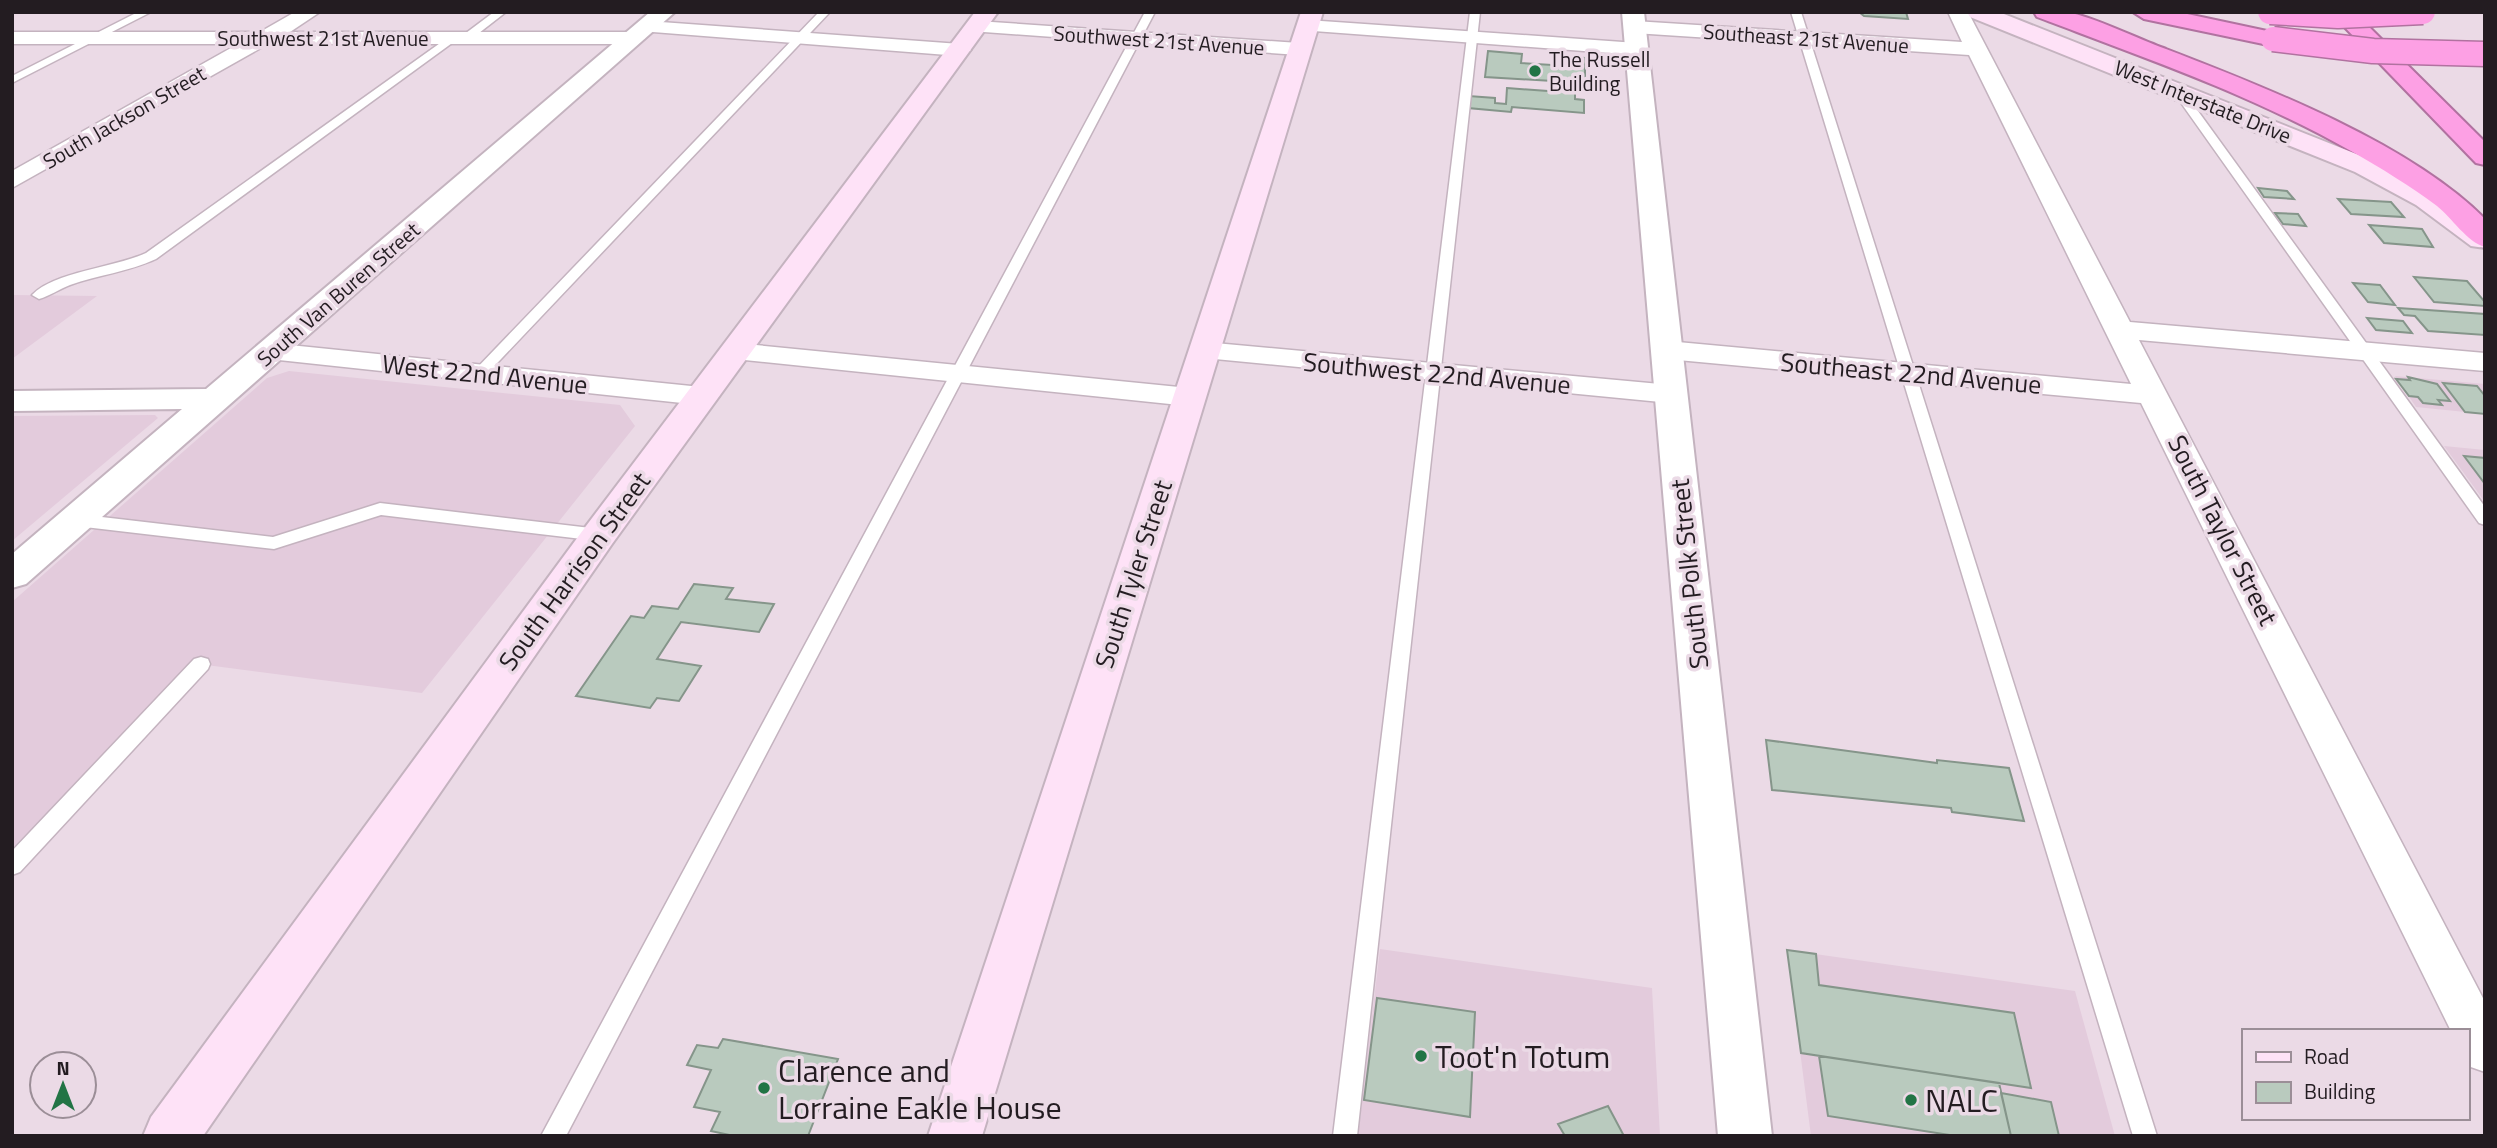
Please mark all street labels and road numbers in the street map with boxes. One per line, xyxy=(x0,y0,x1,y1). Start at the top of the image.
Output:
street label: Southeast 21st Avenue xyxy=(1702,15,1910,61)
street label: Southwest 21st Avenue xyxy=(1052,17,1266,63)
street label: Southwest 21st Avenue xyxy=(217,22,429,54)
street label: West Interstate Drive xyxy=(2110,51,2296,151)
street label: South Jackson Street xyxy=(37,57,212,177)
street label: South Van Buren Street xyxy=(249,214,427,374)
street label: Southwest 22nd Avenue xyxy=(1302,342,1572,404)
street label: Southeast 22nd Avenue xyxy=(1779,342,2043,404)
street label: West 22nd Avenue xyxy=(380,344,590,404)
street label: South Taylor Street xyxy=(2158,428,2288,632)
street label: South Harrison Street xyxy=(489,464,659,678)
street label: South Tyler Street xyxy=(1084,475,1182,673)
street label: South Polk Street xyxy=(1660,477,1718,671)

